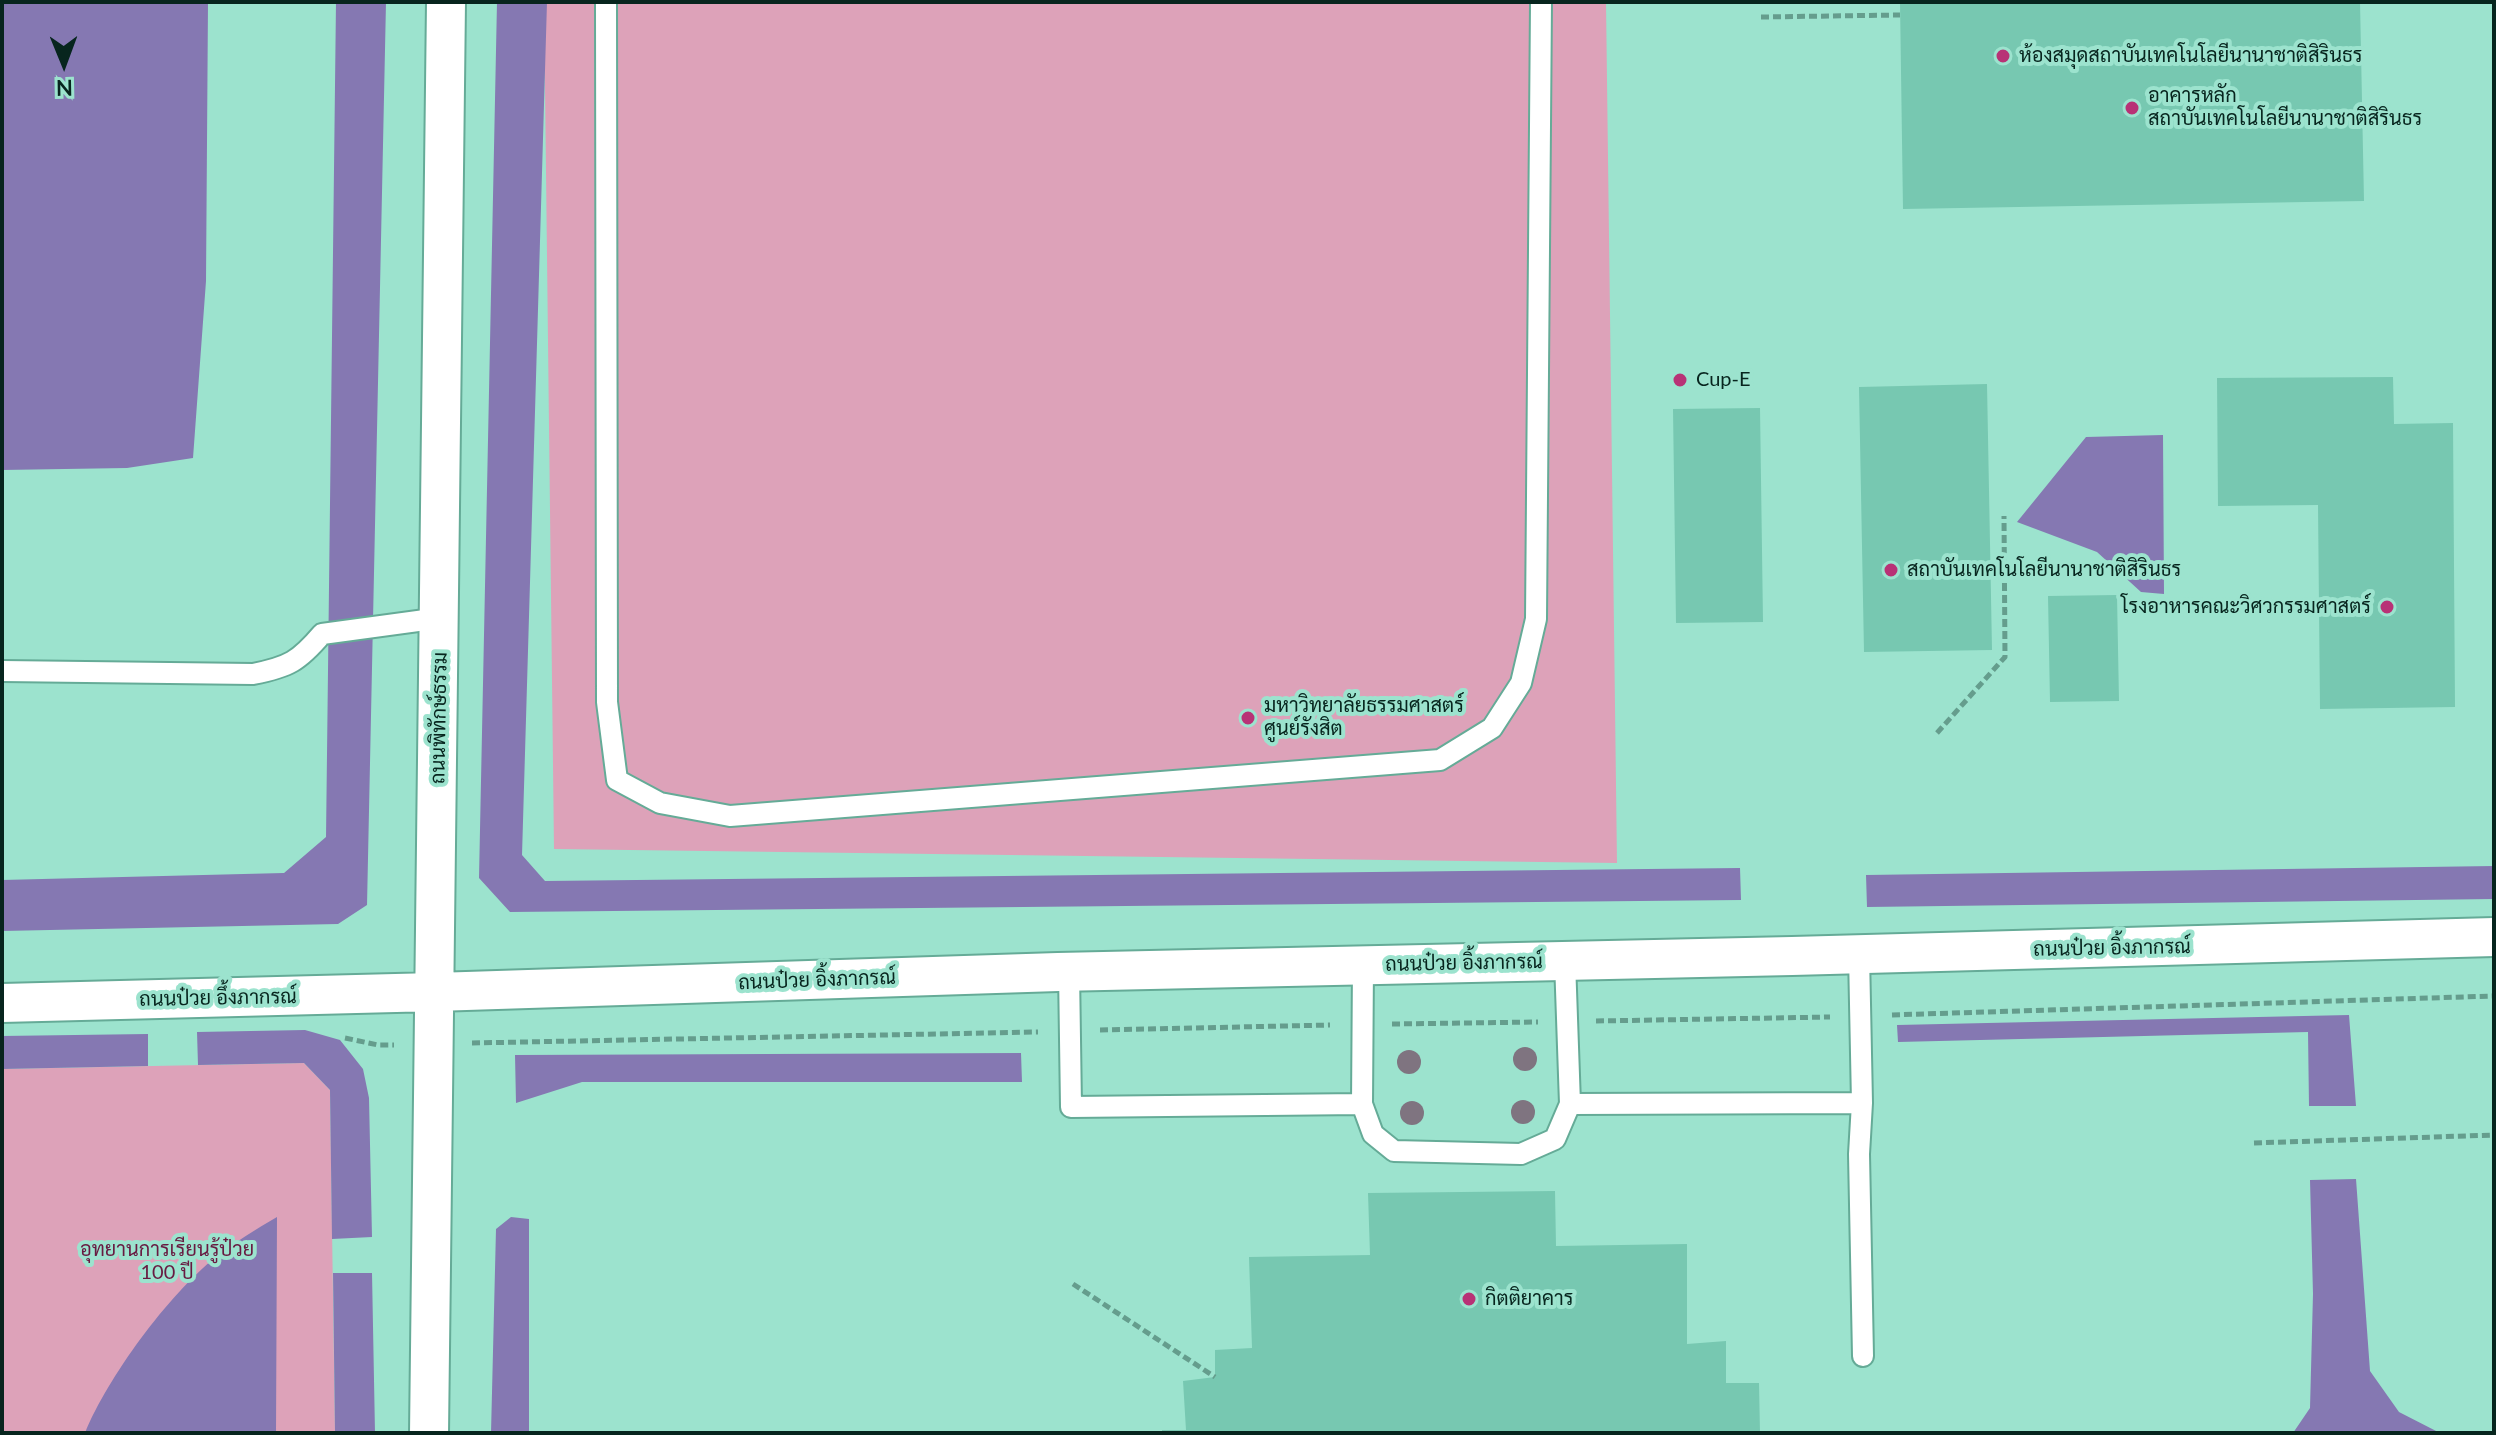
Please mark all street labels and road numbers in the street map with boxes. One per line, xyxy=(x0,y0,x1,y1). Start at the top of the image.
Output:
street label: ถนนพิทักษ์ธรรม xyxy=(426,652,452,784)
street label: ถนนป๋วย อิ้งภากรณ์ xyxy=(2033,935,2191,961)
street label: ถนนป๋วย อิ้งภากรณ์ xyxy=(1385,950,1543,976)
street label: ถนนป๋วย อิ้งภากรณ์ xyxy=(738,965,896,995)
street label: ถนนป๋วย อึ้งภากรณ์ xyxy=(139,985,297,1011)

